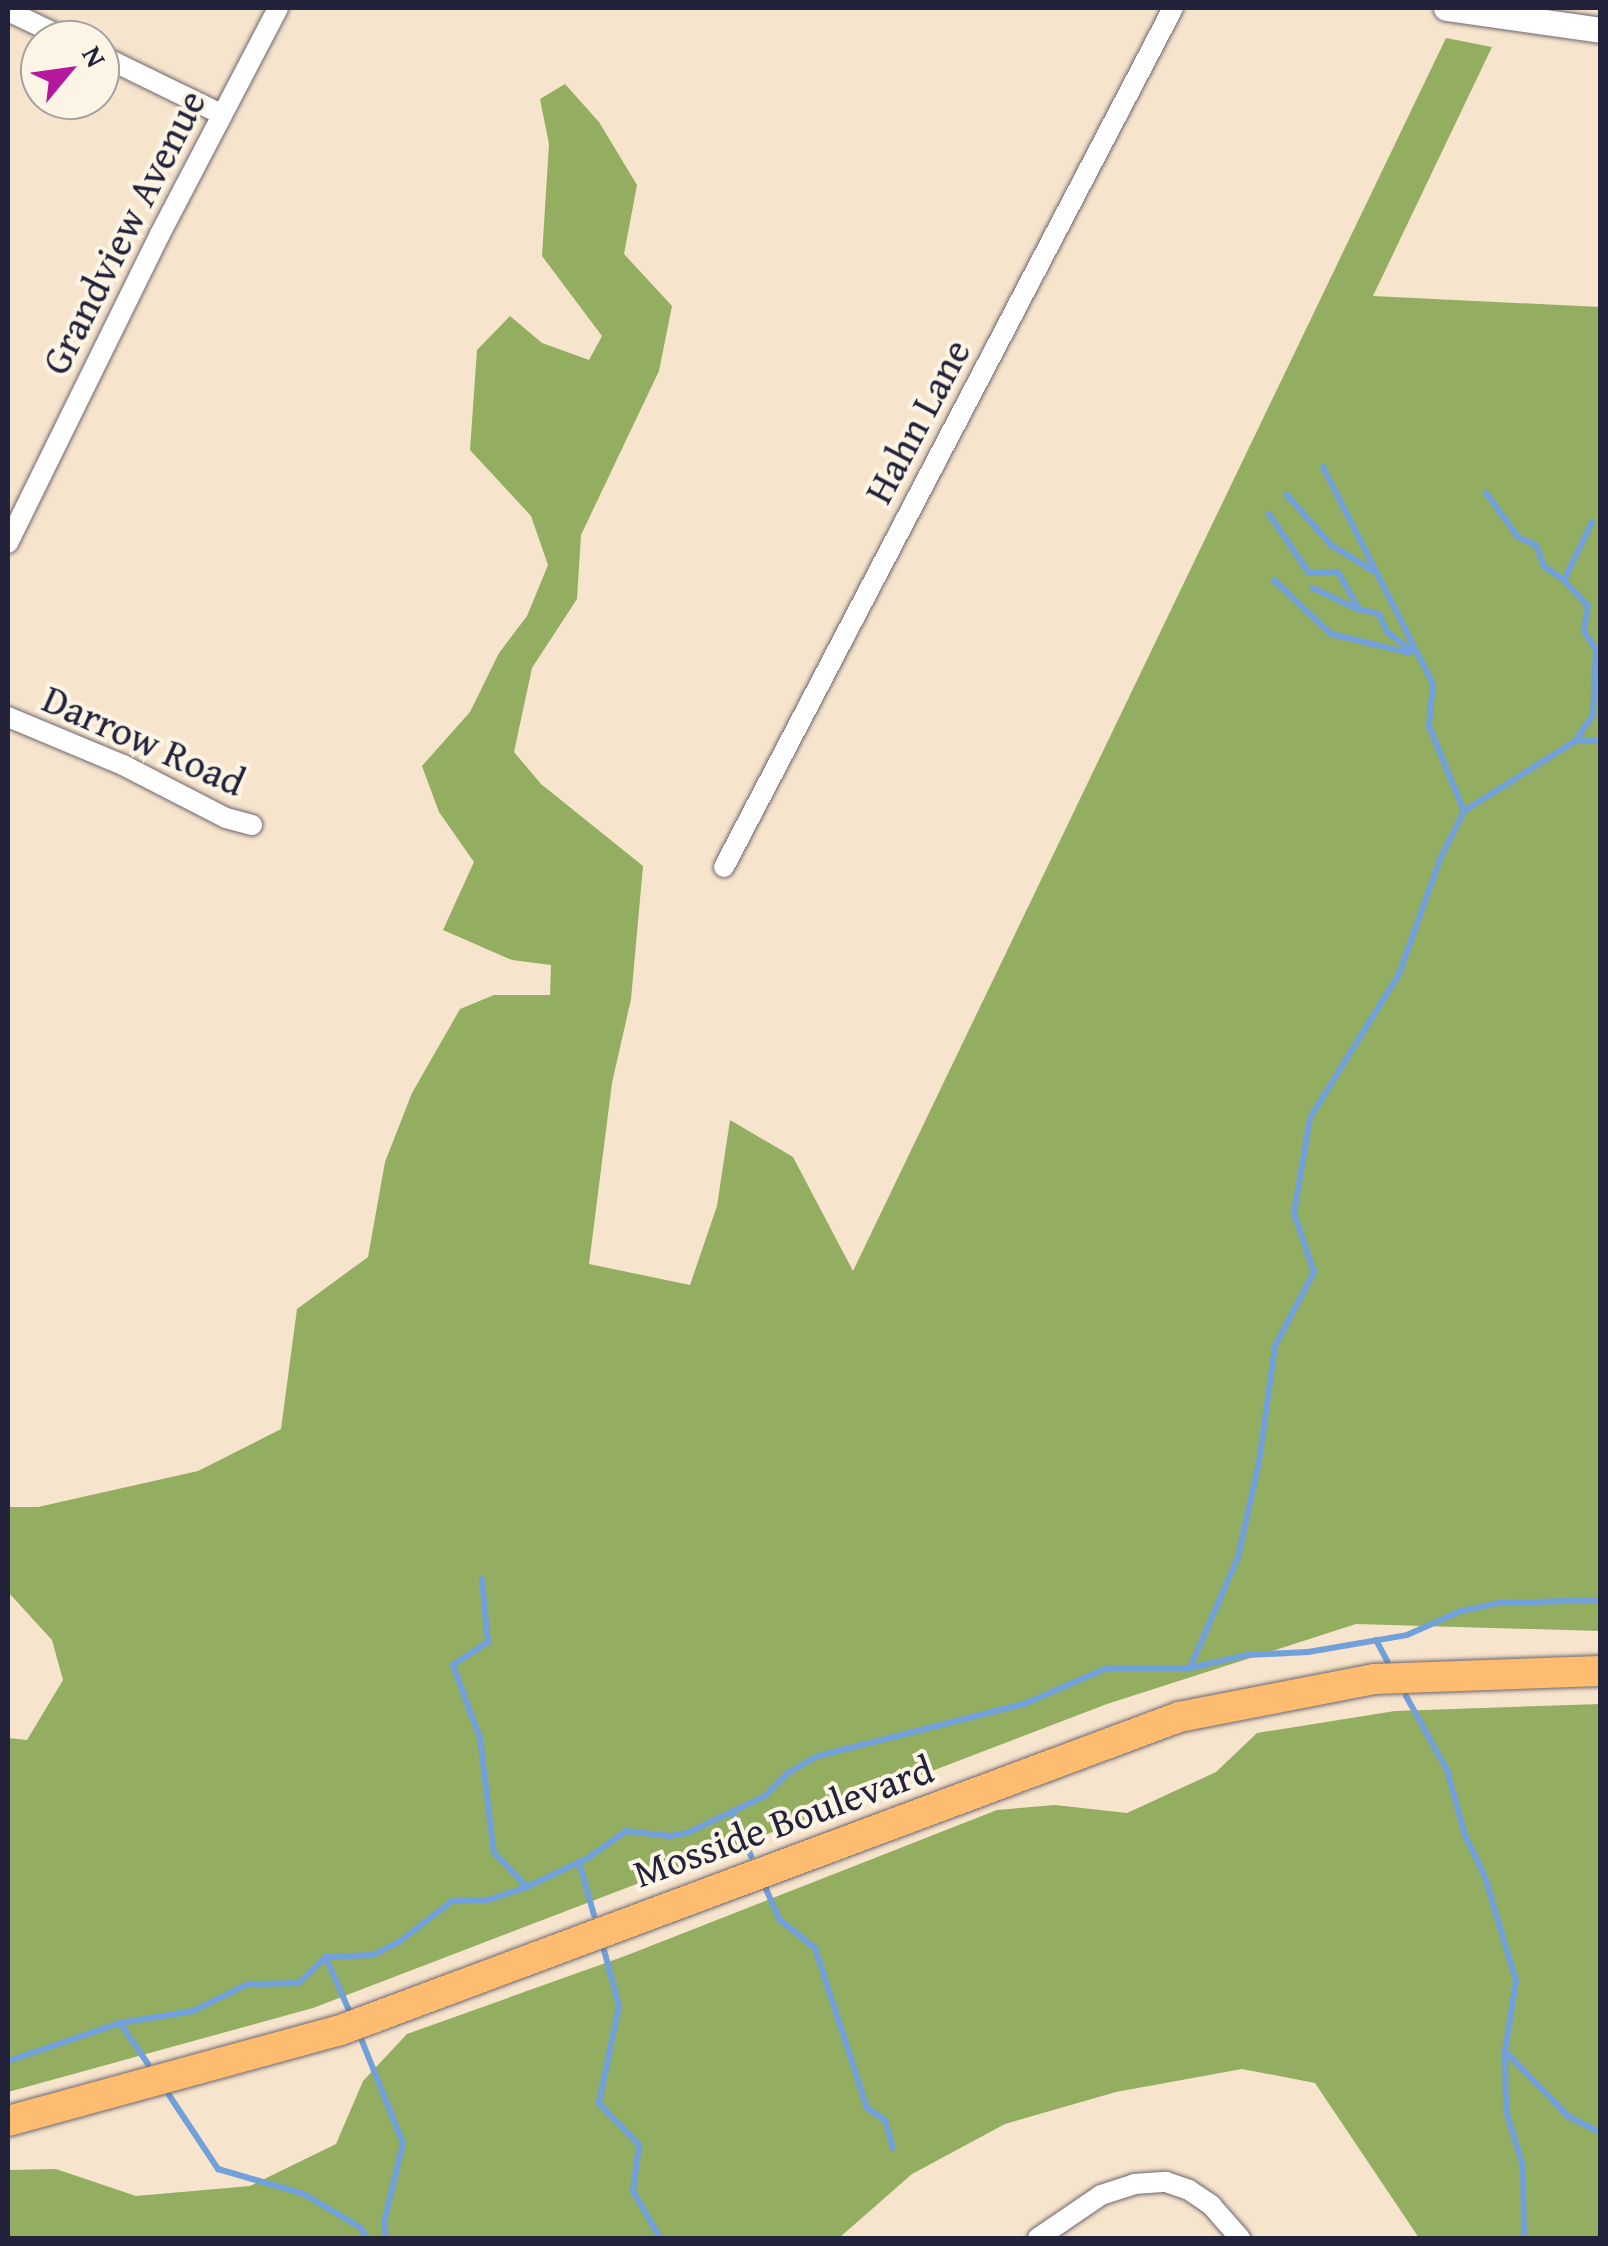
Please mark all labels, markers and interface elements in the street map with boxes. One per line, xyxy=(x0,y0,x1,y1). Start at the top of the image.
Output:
north arrow xyxy=(20,20,120,120)
text: N xyxy=(72,38,117,74)
street label: Grandview Avenue xyxy=(31,82,215,382)
street label: Hahn Lane xyxy=(854,331,980,511)
street label: Darrow Road xyxy=(35,674,253,806)
street label: Mosside Boulevard xyxy=(627,1745,939,1897)

